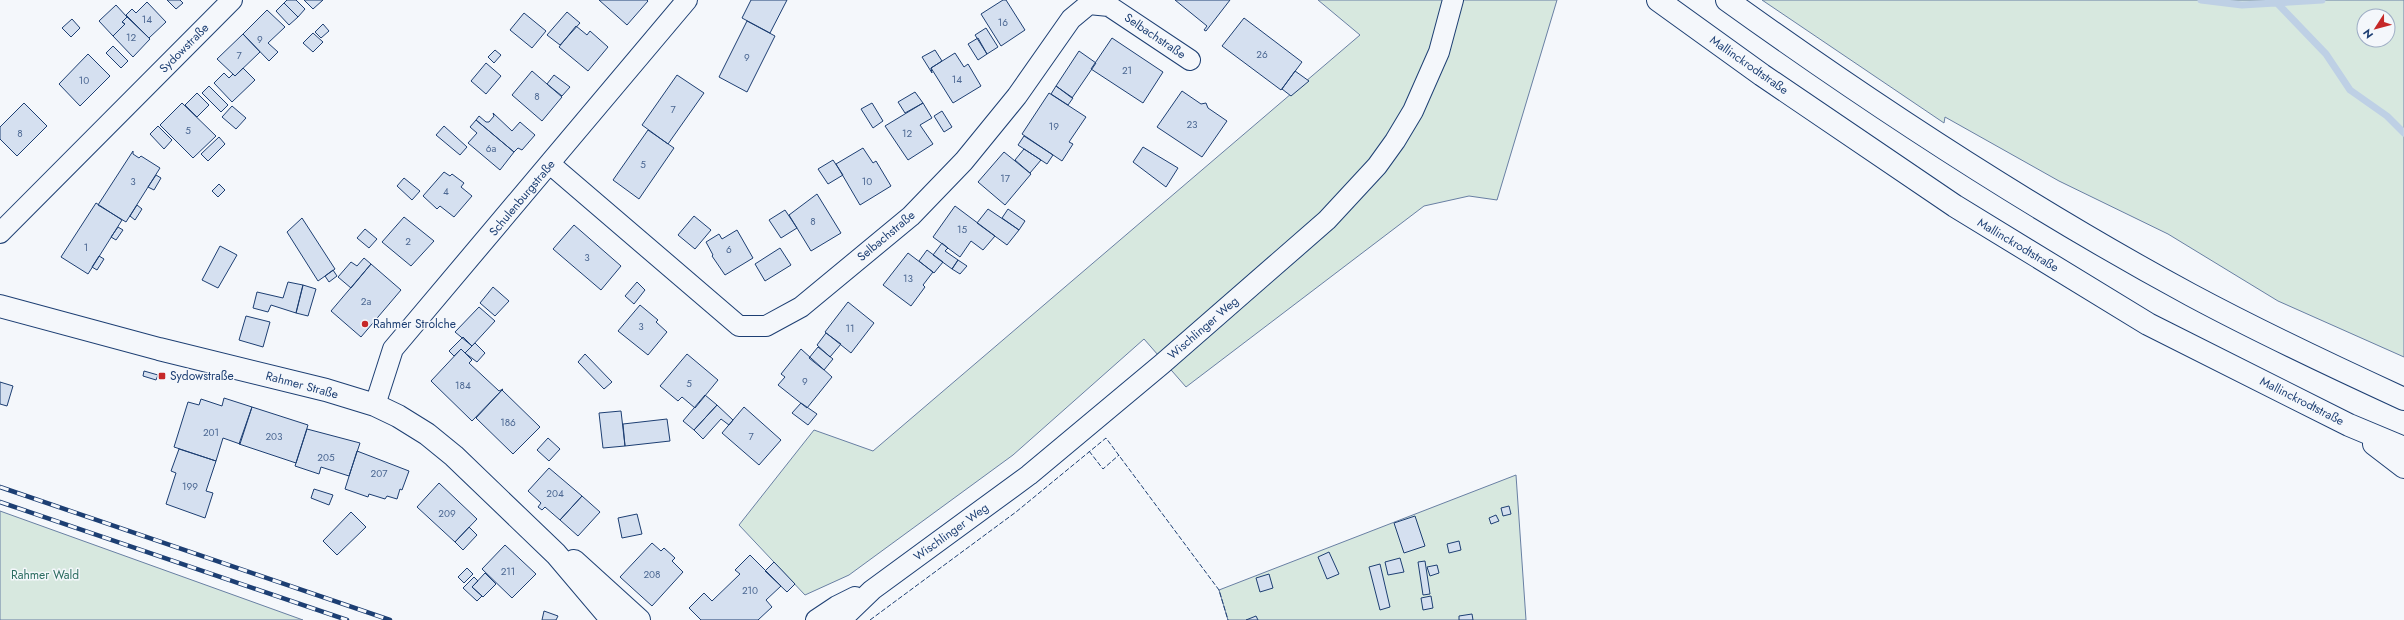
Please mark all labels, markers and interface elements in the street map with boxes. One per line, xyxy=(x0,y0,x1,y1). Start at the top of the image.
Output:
north arrow xyxy=(2356,8,2396,48)
street label: Selbachstraße xyxy=(1121,9,1189,63)
house number: 14 xyxy=(142,12,152,27)
house number: 16 xyxy=(998,15,1008,30)
street label: Sydowstraße xyxy=(155,19,213,77)
text: N xyxy=(2359,26,2377,42)
house number: 12 xyxy=(126,30,136,45)
street label: Mallinckrodtstraße xyxy=(1706,31,1792,99)
house number: 9 xyxy=(257,32,263,47)
house number: 26 xyxy=(1256,47,1268,62)
house number: 7 xyxy=(236,48,242,63)
house number: 9 xyxy=(744,50,750,65)
house number: 21 xyxy=(1122,63,1132,78)
house number: 14 xyxy=(952,72,962,87)
house number: 10 xyxy=(79,73,89,88)
house number: 8 xyxy=(534,89,540,104)
house number: 7 xyxy=(670,102,676,117)
house number: 23 xyxy=(1186,117,1198,132)
house number: 19 xyxy=(1049,119,1059,134)
house number: 5 xyxy=(185,123,191,138)
house number: 8 xyxy=(17,126,23,141)
house number: 12 xyxy=(902,126,912,141)
house number: 6a xyxy=(486,141,496,156)
street label: Schulenburgstraße xyxy=(485,156,559,240)
house number: 5 xyxy=(640,157,646,172)
house number: 17 xyxy=(1000,171,1011,186)
house number: 3 xyxy=(130,174,136,189)
house number: 10 xyxy=(862,174,872,189)
house number: 4 xyxy=(443,184,449,199)
street label: Selbachstraße xyxy=(853,206,919,266)
house number: 8 xyxy=(810,214,816,229)
street label: Mallinckrodtstraße xyxy=(1974,214,2062,276)
house number: 15 xyxy=(957,222,967,237)
house number: 2 xyxy=(405,234,411,249)
house number: 1 xyxy=(84,240,88,255)
house number: 6 xyxy=(726,242,732,257)
house number: 3 xyxy=(584,250,590,265)
house number: 13 xyxy=(903,271,914,286)
street label: Wischlinger Weg xyxy=(1164,292,1242,364)
house number: 2a xyxy=(361,294,371,309)
place label: Rahmer Strolche xyxy=(373,315,456,333)
marker: Rahmer Strolche xyxy=(360,319,370,329)
house number: 3 xyxy=(638,319,644,334)
house number: 11 xyxy=(846,321,855,336)
place label: Sydowstraße xyxy=(170,367,234,385)
street label: Rahmer Straße xyxy=(264,367,340,403)
marker: Sydowstraße xyxy=(157,371,167,381)
street label: Mallinckrodtstraße xyxy=(2257,372,2347,430)
house number: 9 xyxy=(802,374,808,389)
house number: 5 xyxy=(686,376,692,391)
house number: 184 xyxy=(455,378,471,393)
house number: 186 xyxy=(500,415,516,430)
house number: 201 xyxy=(203,425,219,440)
house number: 203 xyxy=(265,429,283,444)
house number: 7 xyxy=(748,429,754,444)
house number: 205 xyxy=(317,450,335,465)
house number: 207 xyxy=(371,466,388,481)
house number: 199 xyxy=(182,479,198,494)
house number: 204 xyxy=(546,486,564,501)
street label: Wischlinger Weg xyxy=(910,499,992,565)
house number: 209 xyxy=(438,506,456,521)
house number: 211 xyxy=(501,564,515,579)
park label: Rahmer Wald xyxy=(11,566,79,584)
house number: 208 xyxy=(643,567,661,582)
house number: 210 xyxy=(742,583,758,598)

